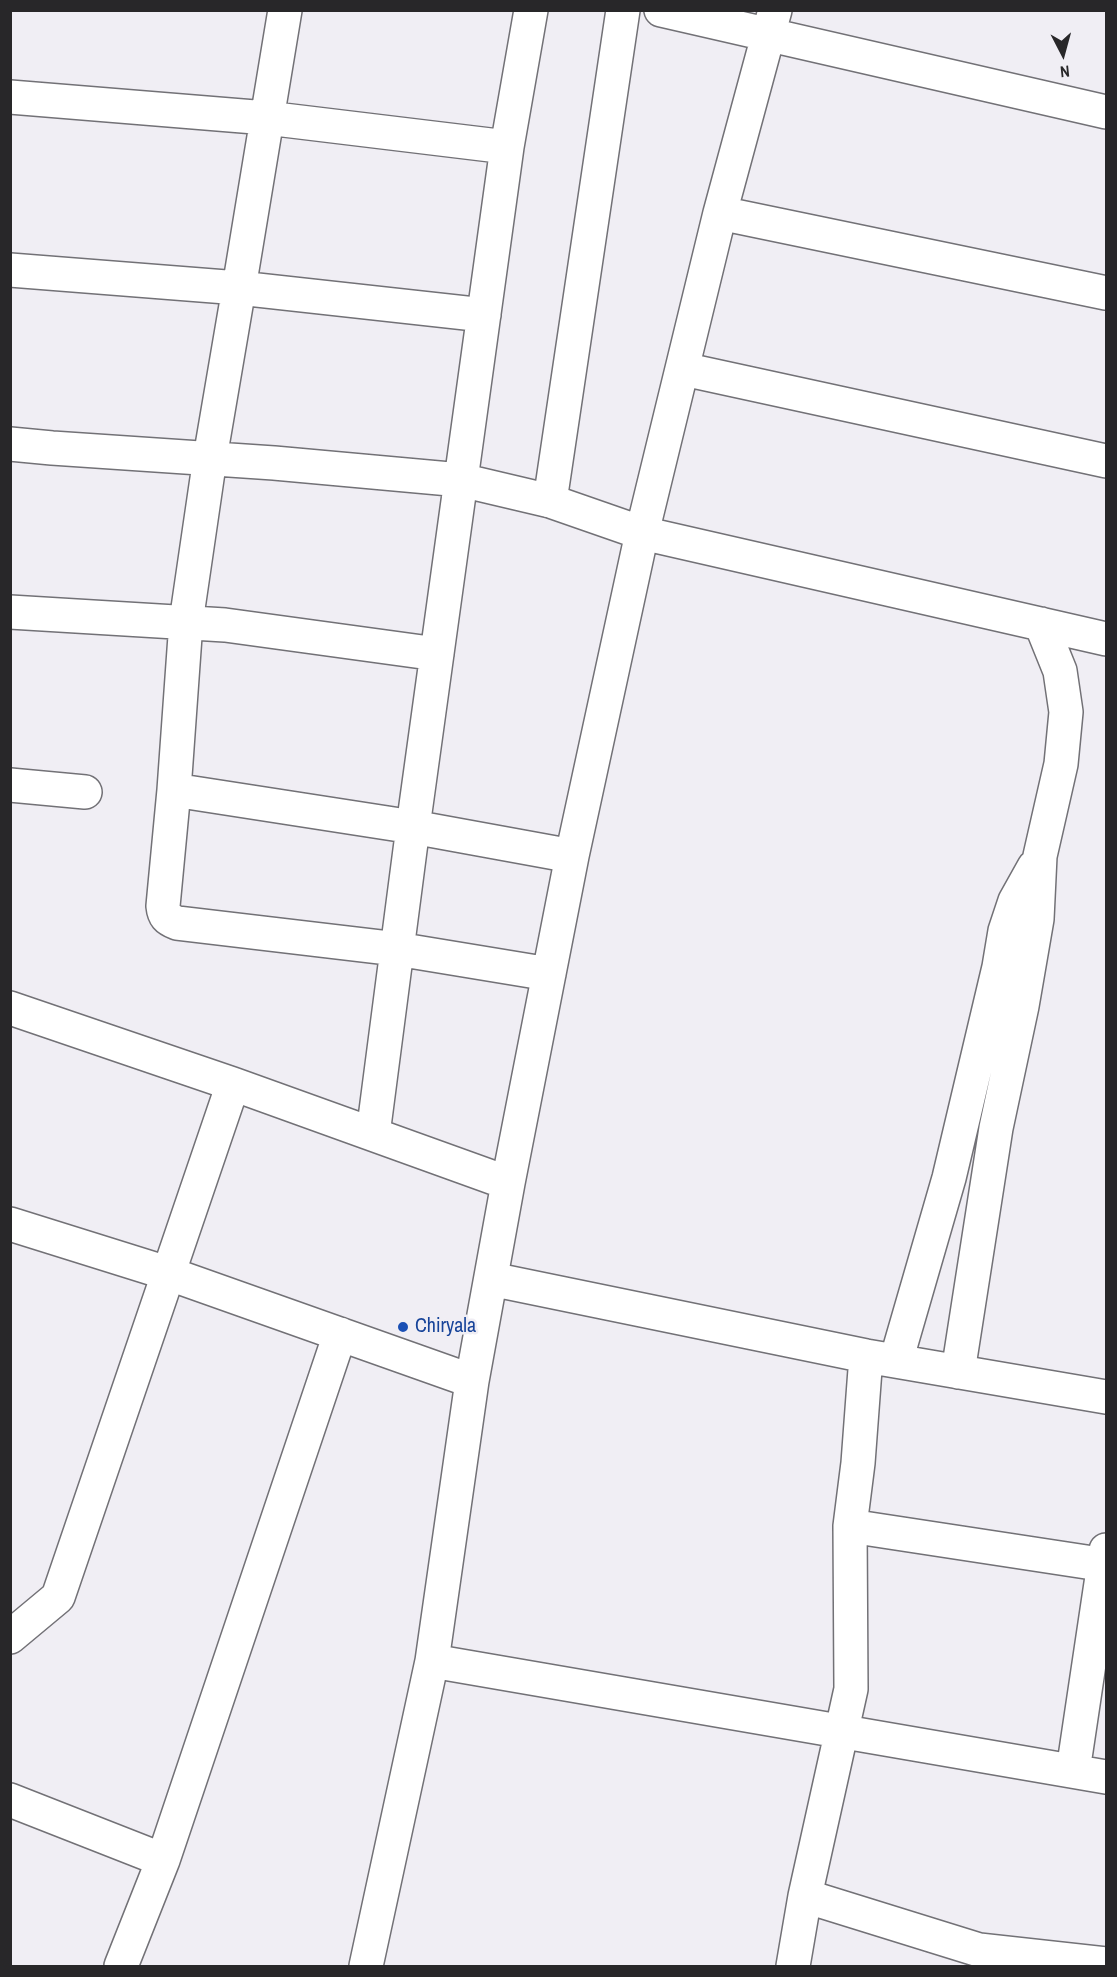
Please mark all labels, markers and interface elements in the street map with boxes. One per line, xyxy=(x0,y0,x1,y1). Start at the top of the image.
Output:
north arrow xyxy=(1033,24,1093,84)
text: N xyxy=(1059,60,1071,83)
place label: Chiryala xyxy=(415,1315,476,1339)
marker: Chiryala xyxy=(396,1320,410,1334)

